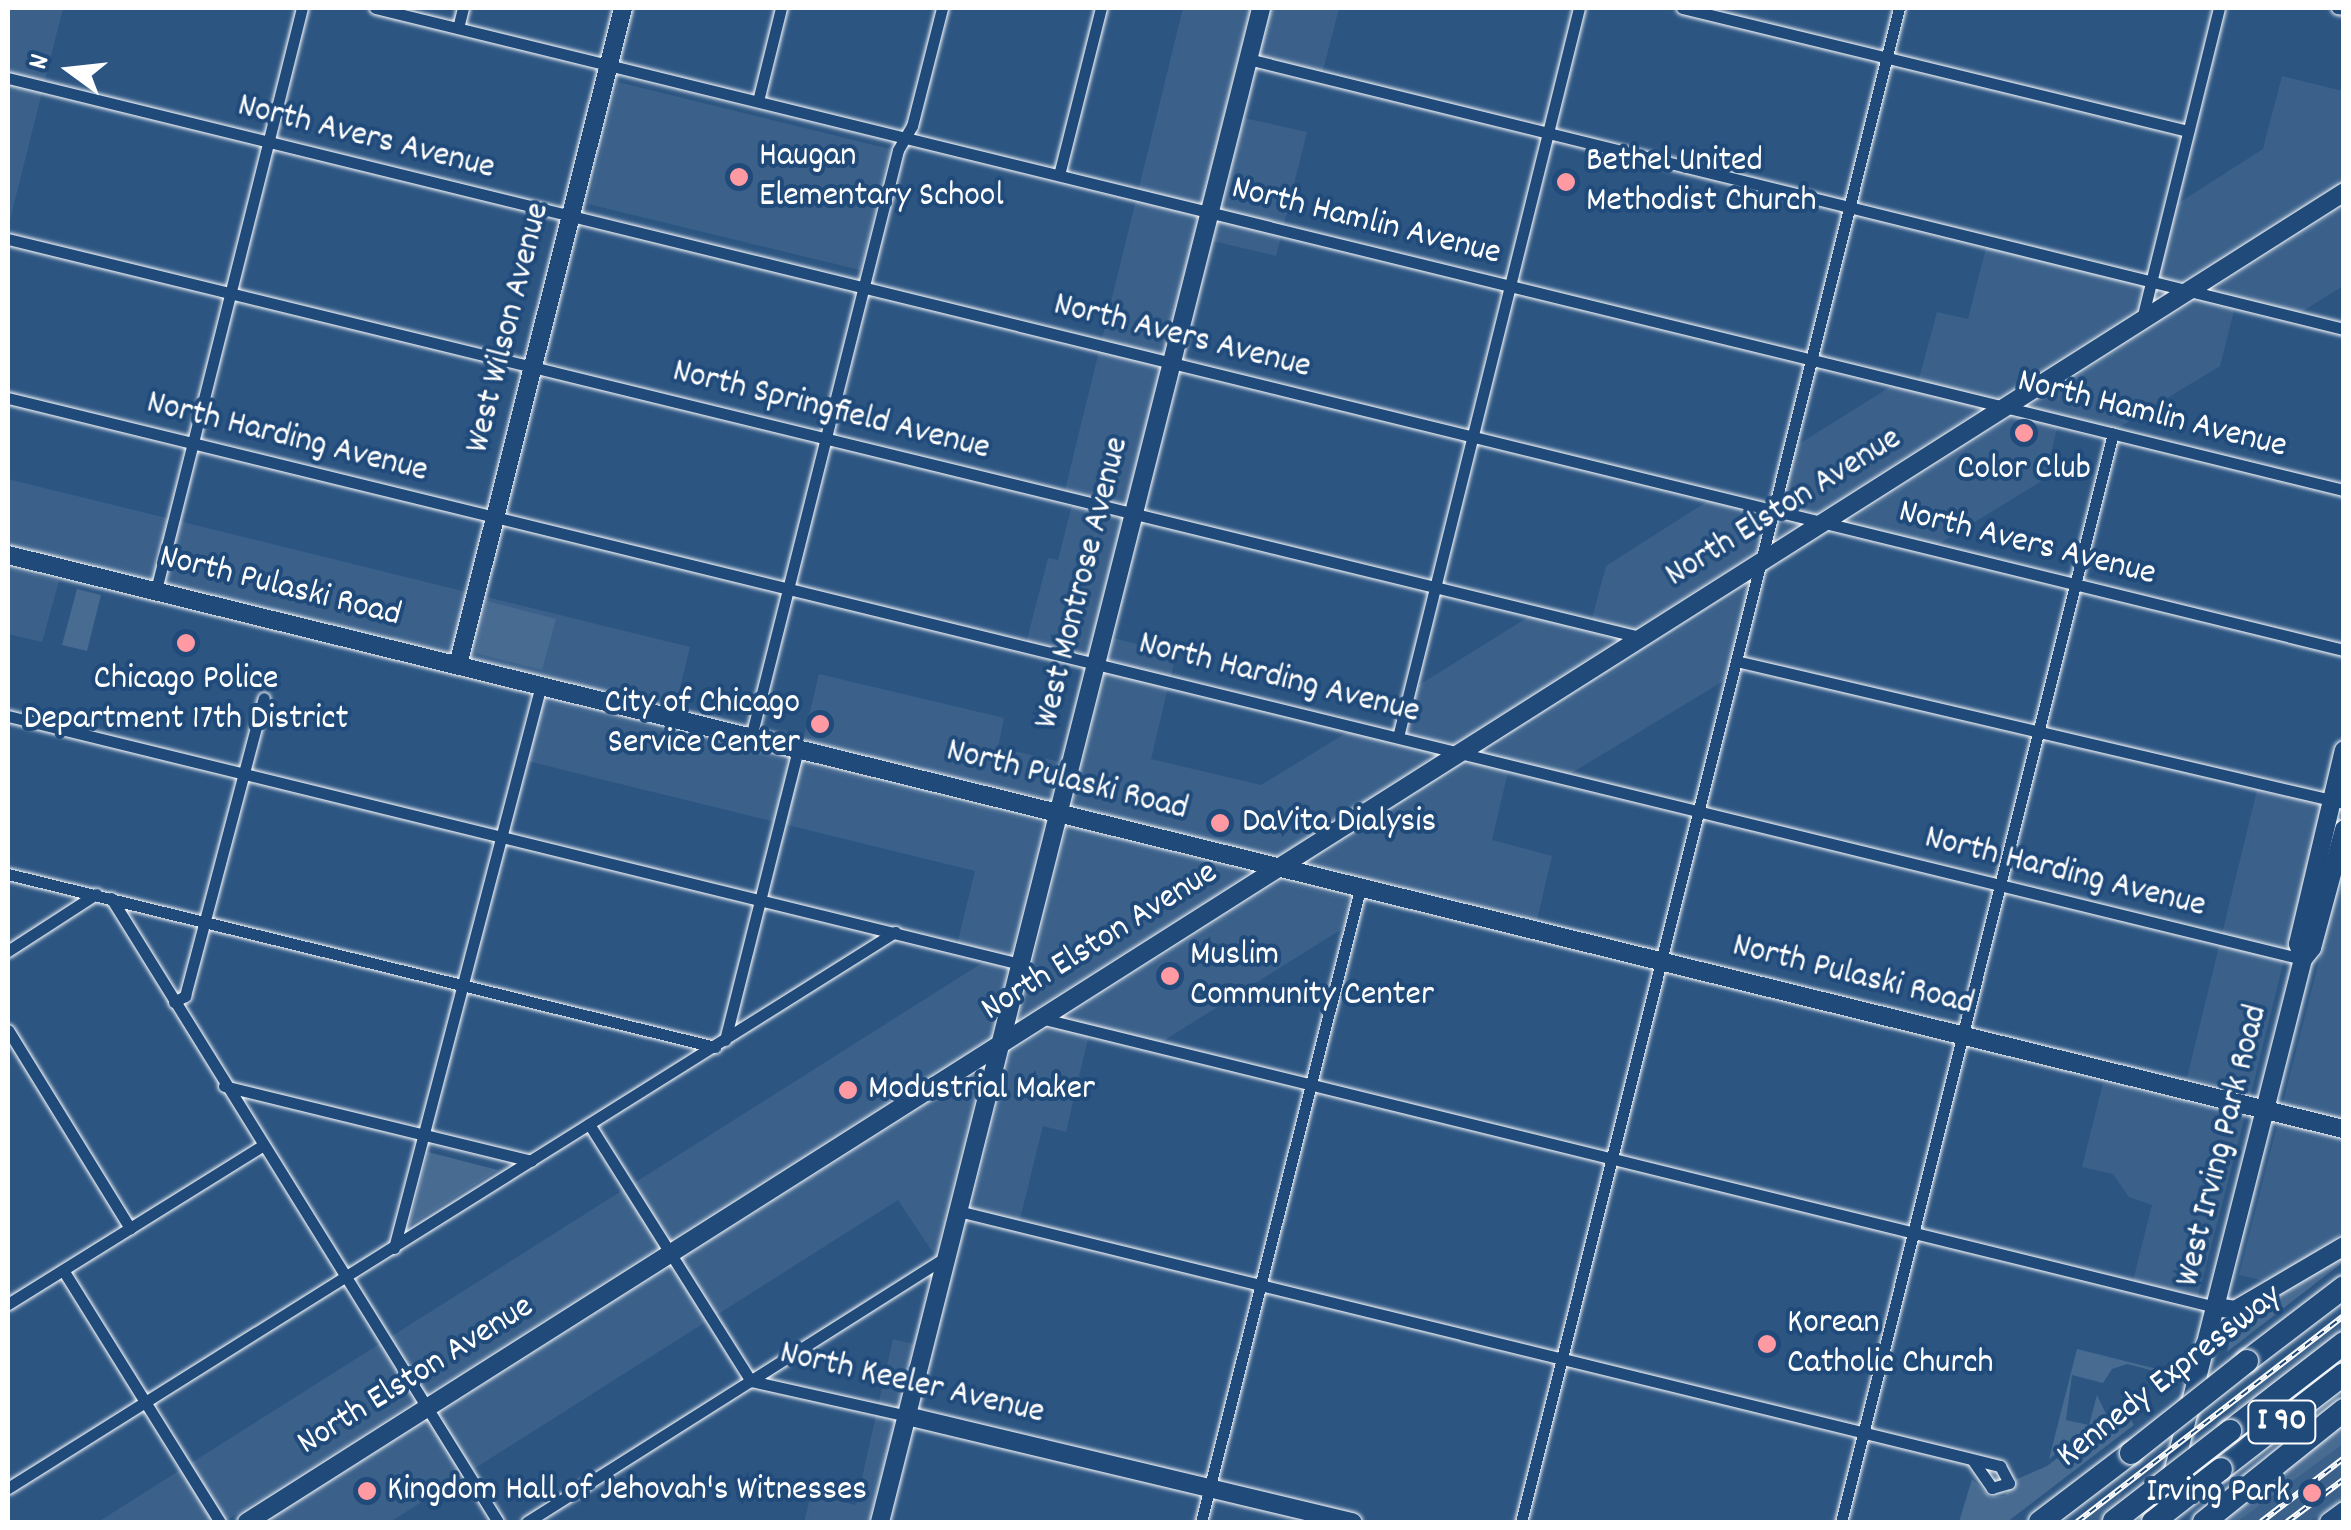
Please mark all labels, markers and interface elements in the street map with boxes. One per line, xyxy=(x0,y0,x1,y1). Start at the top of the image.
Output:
north arrow xyxy=(20,20,120,120)
text: N xyxy=(20,50,62,74)
street label: North Avers Avenue xyxy=(233,86,499,190)
place label: Haugan Elementary School xyxy=(759,136,1004,218)
place label: Bethel United Methodist Church xyxy=(1586,141,1816,223)
marker: Haugan Elementary School xyxy=(728,166,750,188)
street label: North Hamlin Avenue xyxy=(1227,168,1505,276)
marker: Bethel United Methodist Church xyxy=(1555,171,1577,193)
street label: West Wilson Avenue xyxy=(458,199,560,457)
street label: North Avers Avenue xyxy=(1049,285,1315,389)
street label: North Springfield Avenue xyxy=(668,351,994,471)
street label: North Hamlin Avenue xyxy=(2013,361,2291,469)
street label: North Harding Avenue xyxy=(142,383,432,493)
street label: North Elston Avenue xyxy=(1658,419,1910,597)
marker: Color Club xyxy=(2013,422,2035,444)
street label: West Montrose Avenue xyxy=(1026,433,1140,733)
place label: Color Club xyxy=(1957,449,2091,491)
street label: North Avers Avenue xyxy=(1894,492,2160,596)
street label: North Pulaski Road xyxy=(155,537,405,637)
street label: North Harding Avenue xyxy=(1134,624,1424,734)
marker: Chicago Police Department 17th District xyxy=(175,632,197,654)
place label: Chicago Police Department 17th District xyxy=(24,659,348,741)
place label: City of Chicago Service Center xyxy=(604,683,800,765)
marker: City of Chicago Service Center xyxy=(809,713,831,735)
street label: North Pulaski Road xyxy=(942,731,1192,831)
place label: DaVita Dialysis xyxy=(1242,802,1436,844)
marker: DaVita Dialysis xyxy=(1207,810,1233,836)
street label: North Harding Avenue xyxy=(1920,818,2210,928)
street label: North Elston Avenue xyxy=(974,853,1226,1031)
street label: North Pulaski Road xyxy=(1728,926,1978,1026)
place label: Muslim Community Center xyxy=(1190,935,1434,1017)
marker: Muslim Community Center xyxy=(1159,965,1181,987)
street label: West Irving Park Road xyxy=(2168,1001,2278,1291)
place label: Modustrial Maker xyxy=(868,1069,1095,1111)
marker: Modustrial Maker xyxy=(837,1079,859,1101)
street label: Kennedy Expressway xyxy=(2049,1276,2291,1478)
street label: North Elston Avenue xyxy=(290,1287,542,1465)
place label: Korean Catholic Church xyxy=(1787,1303,1994,1385)
street label: North Keeler Avenue xyxy=(776,1333,1048,1435)
marker: Korean Catholic Church xyxy=(1756,1333,1778,1355)
road number: I 90 xyxy=(2247,1395,2317,1449)
place label: Kingdom Hall of Jehovah's Witnesses xyxy=(387,1470,867,1512)
place label: Irving Park xyxy=(2146,1472,2290,1514)
marker: Kingdom Hall of Jehovah's Witnesses xyxy=(356,1480,378,1502)
marker: Irving Park xyxy=(2299,1480,2325,1506)

